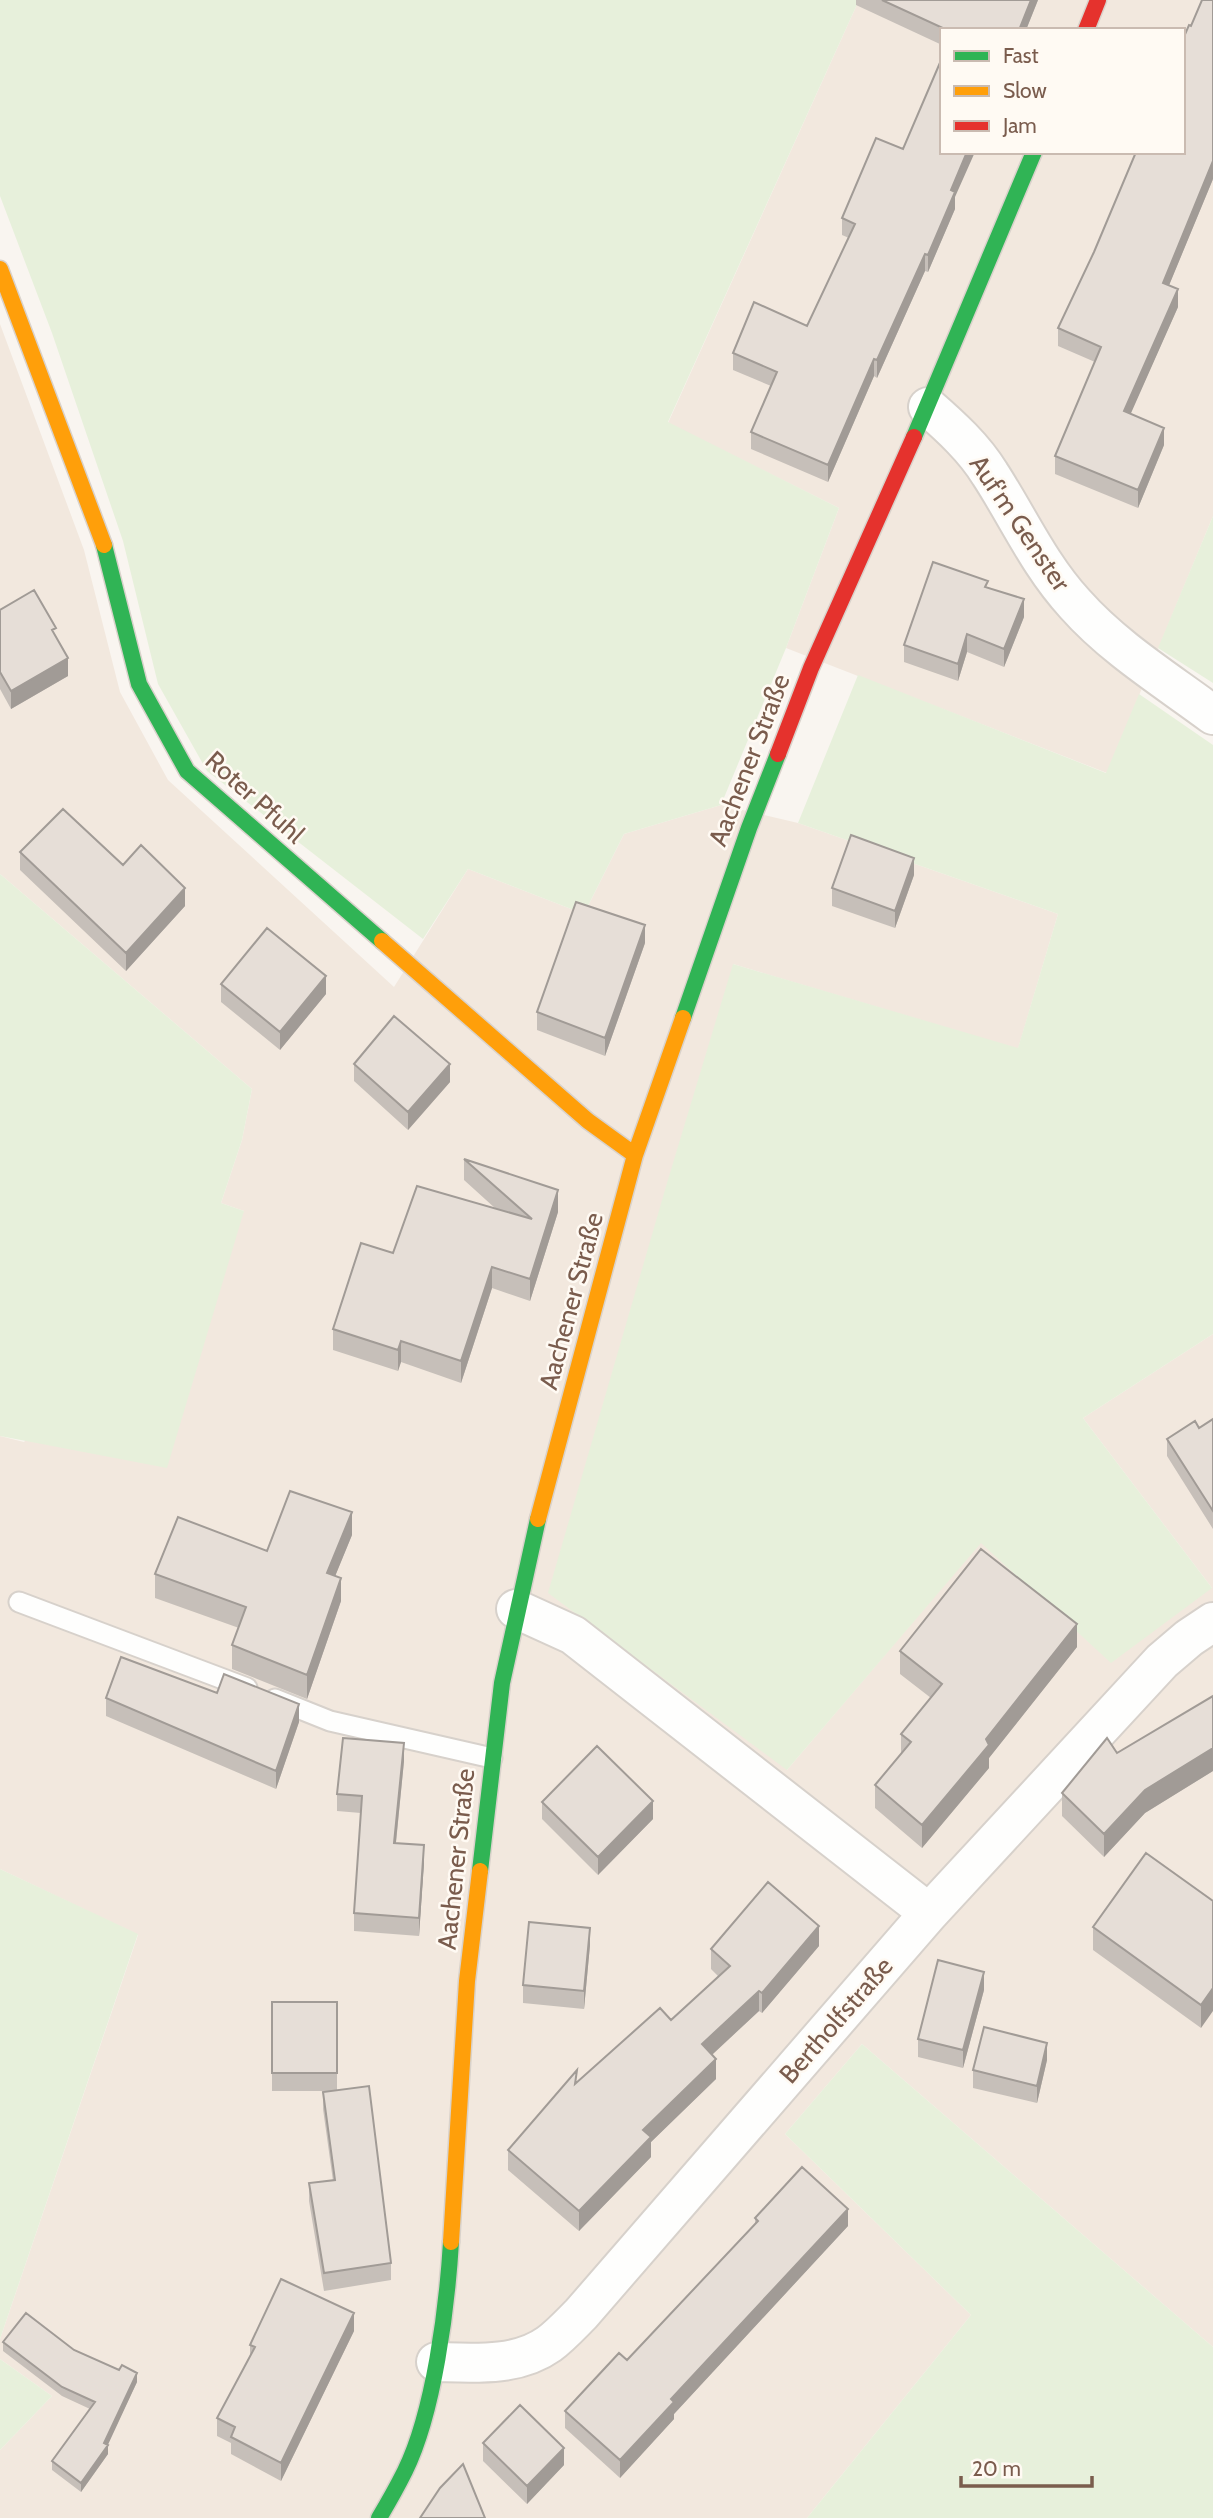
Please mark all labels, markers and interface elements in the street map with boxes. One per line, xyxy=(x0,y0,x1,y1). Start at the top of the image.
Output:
legend xyxy=(940,28,1185,154)
text: Fast xyxy=(1003,43,1039,68)
text: Slow xyxy=(1003,78,1047,103)
text: Jam xyxy=(1002,113,1037,138)
street label: Auf'm Genster xyxy=(963,449,1078,598)
street label: Aachener Straße xyxy=(701,669,797,851)
street label: Roter Pfuhl xyxy=(199,744,311,850)
street label: Aachener Straße xyxy=(532,1209,610,1393)
street label: Aachener Straße xyxy=(431,1767,481,1951)
street label: Bertholfstraße xyxy=(772,1950,900,2090)
scale bar xyxy=(961,2444,1092,2488)
text: 20 m xyxy=(972,2456,1021,2481)

